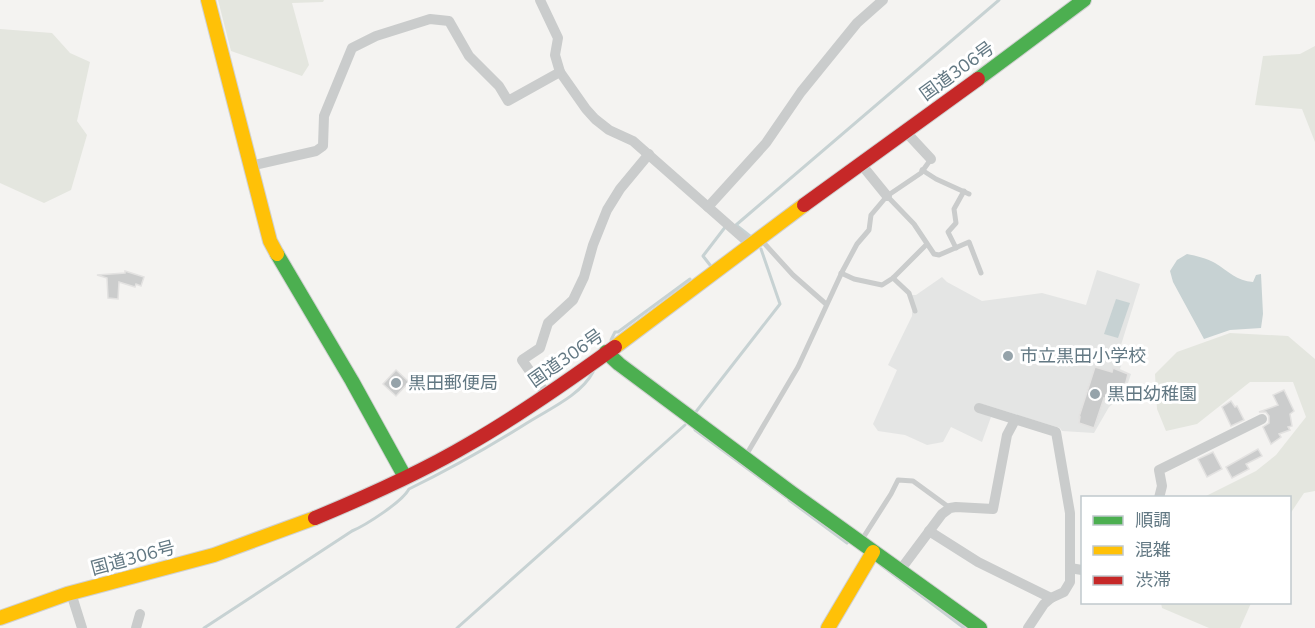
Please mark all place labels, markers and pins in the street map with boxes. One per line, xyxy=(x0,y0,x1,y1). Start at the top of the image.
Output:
place label: 市立黒田小学校 xyxy=(1020,344,1146,368)
marker: 市立黒田小学校 xyxy=(1001,349,1015,363)
place label: 黒田郵便局 xyxy=(408,371,498,395)
marker: 黒田郵便局 xyxy=(389,376,403,390)
place label: 黒田幼稚園 xyxy=(1107,382,1197,406)
marker: 黒田幼稚園 xyxy=(1088,387,1102,401)

